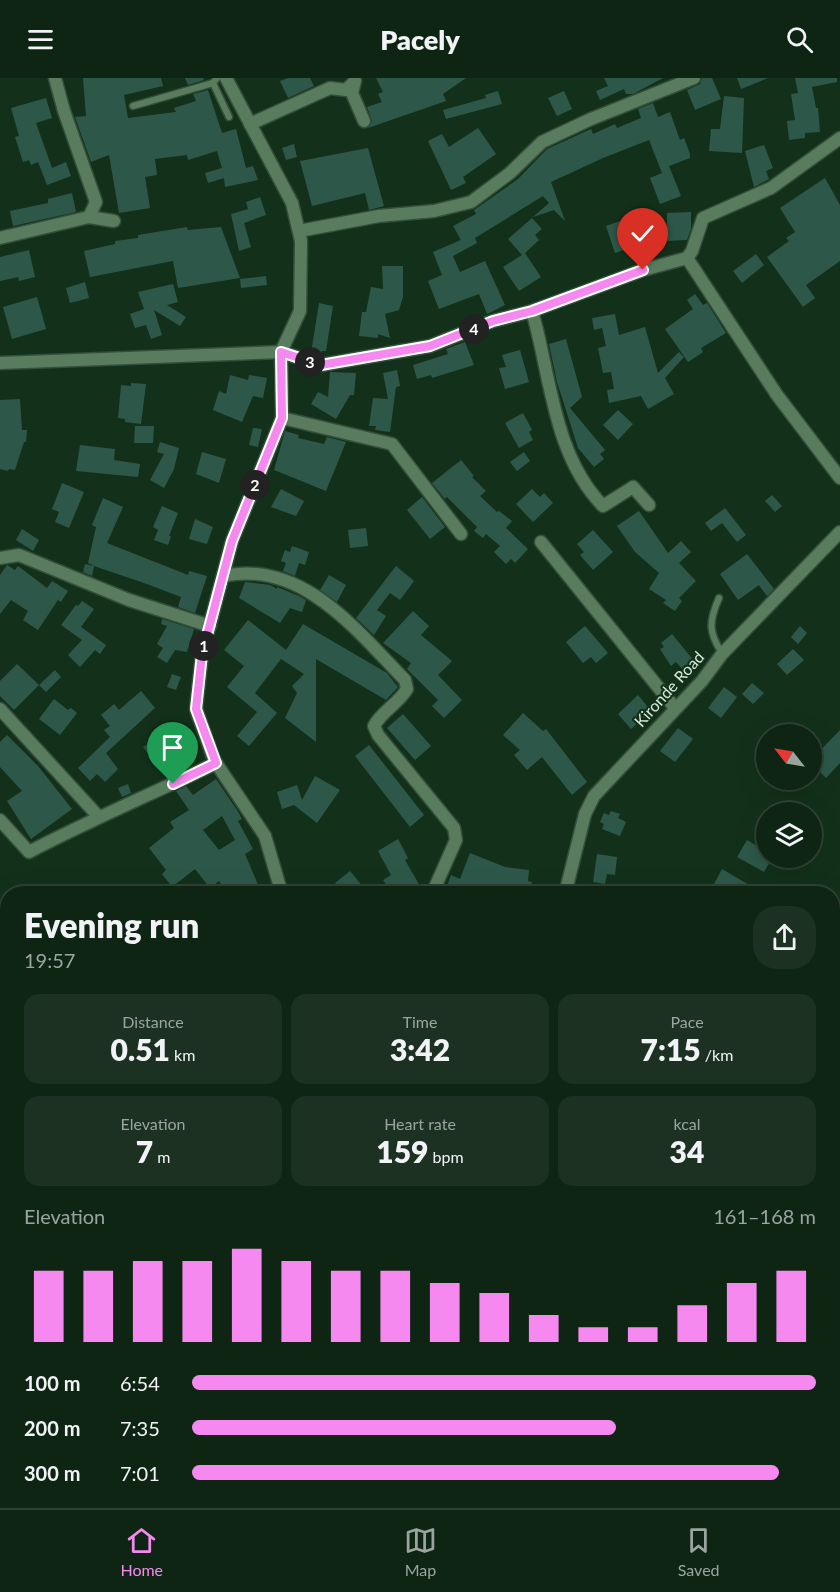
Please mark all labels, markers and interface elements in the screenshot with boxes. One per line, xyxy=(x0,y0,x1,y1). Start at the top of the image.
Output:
icon: menu xyxy=(24,23,57,56)
text: Pacely xyxy=(380,23,460,56)
icon: search xyxy=(783,23,816,56)
pin xyxy=(617,208,668,270)
icon: check xyxy=(626,217,659,250)
pin: 4 xyxy=(459,314,489,344)
text: 4 xyxy=(469,319,479,338)
pin: 3 xyxy=(295,347,325,377)
text: 3 xyxy=(305,352,315,371)
pin: 2 xyxy=(240,470,270,500)
text: 2 xyxy=(250,475,260,494)
pin: 1 xyxy=(189,631,219,661)
text: 1 xyxy=(199,636,209,655)
street label: Kironde Road xyxy=(630,647,707,730)
pin xyxy=(147,722,198,784)
north arrow xyxy=(756,724,822,790)
map controls xyxy=(756,724,822,868)
icon: arrive xyxy=(156,731,189,764)
button: layers xyxy=(756,802,822,868)
text: Evening run xyxy=(24,905,199,945)
button: share xyxy=(753,906,816,969)
text: 19:57 xyxy=(24,948,75,972)
text: Distance xyxy=(122,1012,184,1031)
text: Time xyxy=(403,1012,437,1031)
text: Pace xyxy=(670,1012,704,1031)
text: 0.51 xyxy=(111,1031,170,1067)
text: 3:42 xyxy=(390,1031,450,1067)
text: 7:15 xyxy=(641,1031,701,1067)
text: km xyxy=(170,1045,195,1064)
text: /km xyxy=(701,1045,733,1064)
text: Elevation xyxy=(121,1114,186,1133)
text: Heart rate xyxy=(384,1114,456,1133)
text: kcal xyxy=(673,1114,701,1133)
text: 7 xyxy=(136,1133,153,1169)
text: 159 xyxy=(376,1133,429,1169)
text: 34 xyxy=(670,1133,704,1169)
text: m xyxy=(153,1147,170,1166)
text: bpm xyxy=(429,1147,464,1166)
text: Elevation xyxy=(24,1204,105,1228)
text: 161–168 m xyxy=(713,1204,816,1228)
text: 100 m xyxy=(24,1371,80,1395)
text: 6:54 xyxy=(120,1371,160,1395)
text: 200 m xyxy=(24,1416,80,1440)
text: 7:35 xyxy=(120,1416,160,1440)
text: 300 m xyxy=(24,1461,80,1485)
text: 7:01 xyxy=(120,1461,160,1485)
tab: Home xyxy=(120,1524,163,1579)
tab: Map xyxy=(404,1524,437,1579)
tab: Saved xyxy=(678,1524,720,1579)

